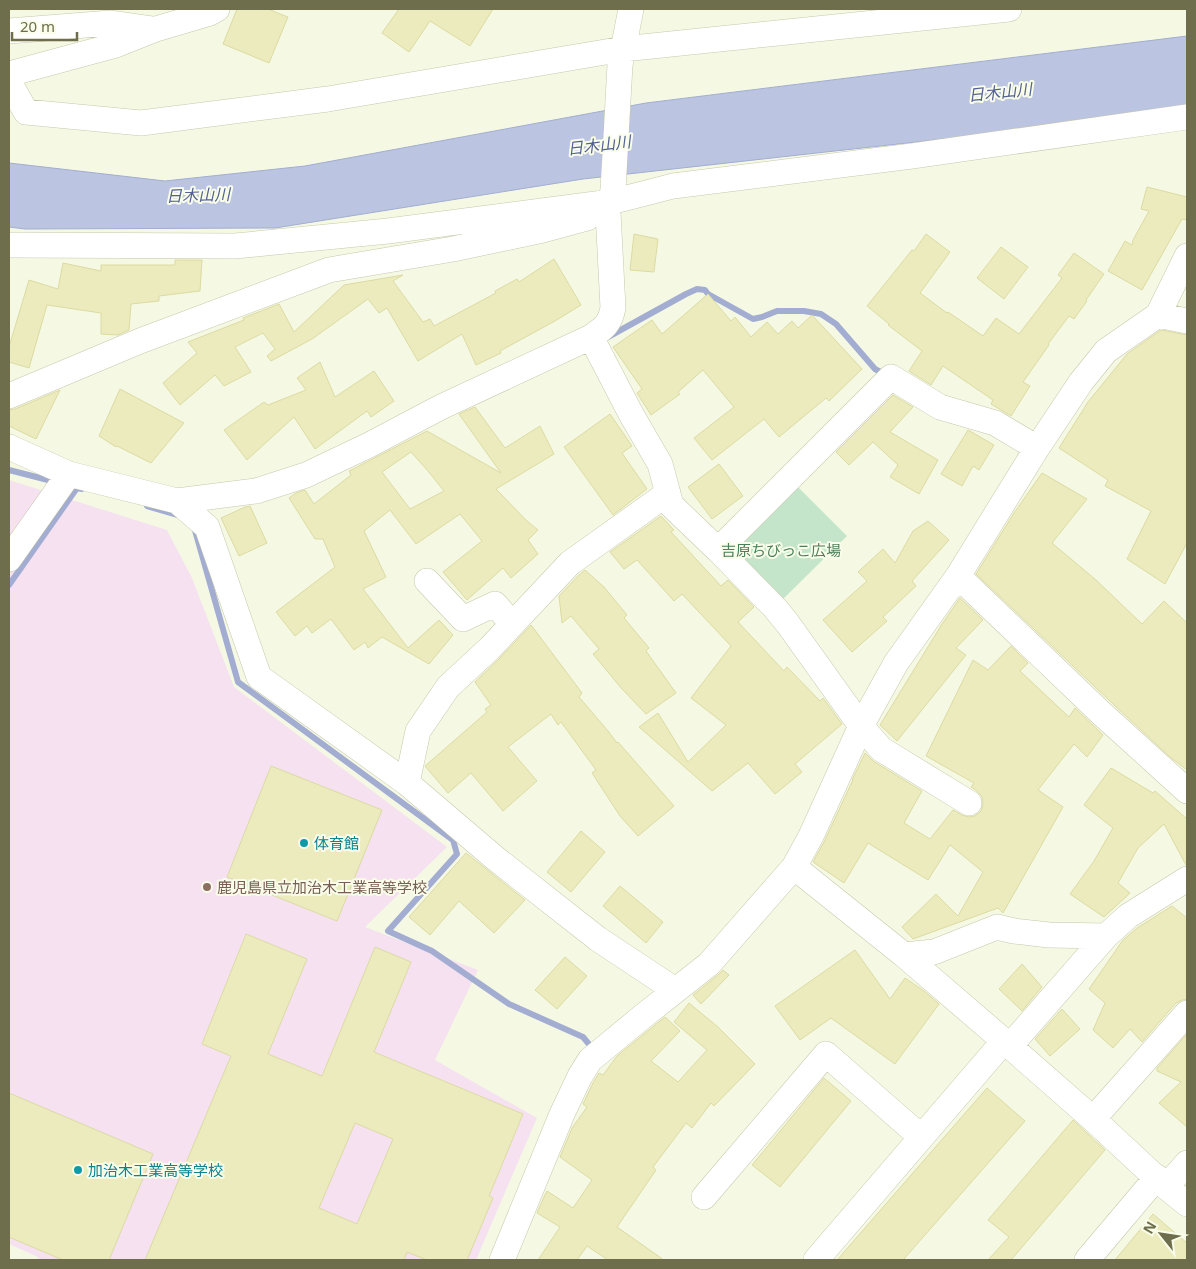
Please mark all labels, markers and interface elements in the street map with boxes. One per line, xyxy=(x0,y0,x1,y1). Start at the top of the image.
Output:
scale bar xyxy=(12,10,78,42)
text: 20 m xyxy=(20,16,55,36)
water label: 日木山川 xyxy=(967,78,1035,106)
water label: 日木山川 xyxy=(566,130,634,160)
water label: 日木山川 xyxy=(166,183,232,207)
park label: 吉原ちびっこ広場 xyxy=(721,540,841,560)
place label: 体育館 xyxy=(314,833,359,853)
marker: 体育館 xyxy=(298,837,310,849)
place label: 鹿児島県立加治木工業高等学校 xyxy=(217,877,427,897)
marker: 鹿児島県立加治木工業高等学校 xyxy=(201,881,213,893)
place label: 加治木工業高等学校 xyxy=(88,1160,223,1180)
marker: 加治木工業高等学校 xyxy=(72,1164,84,1176)
north arrow xyxy=(1136,1209,1186,1259)
text: N xyxy=(1138,1218,1160,1237)

